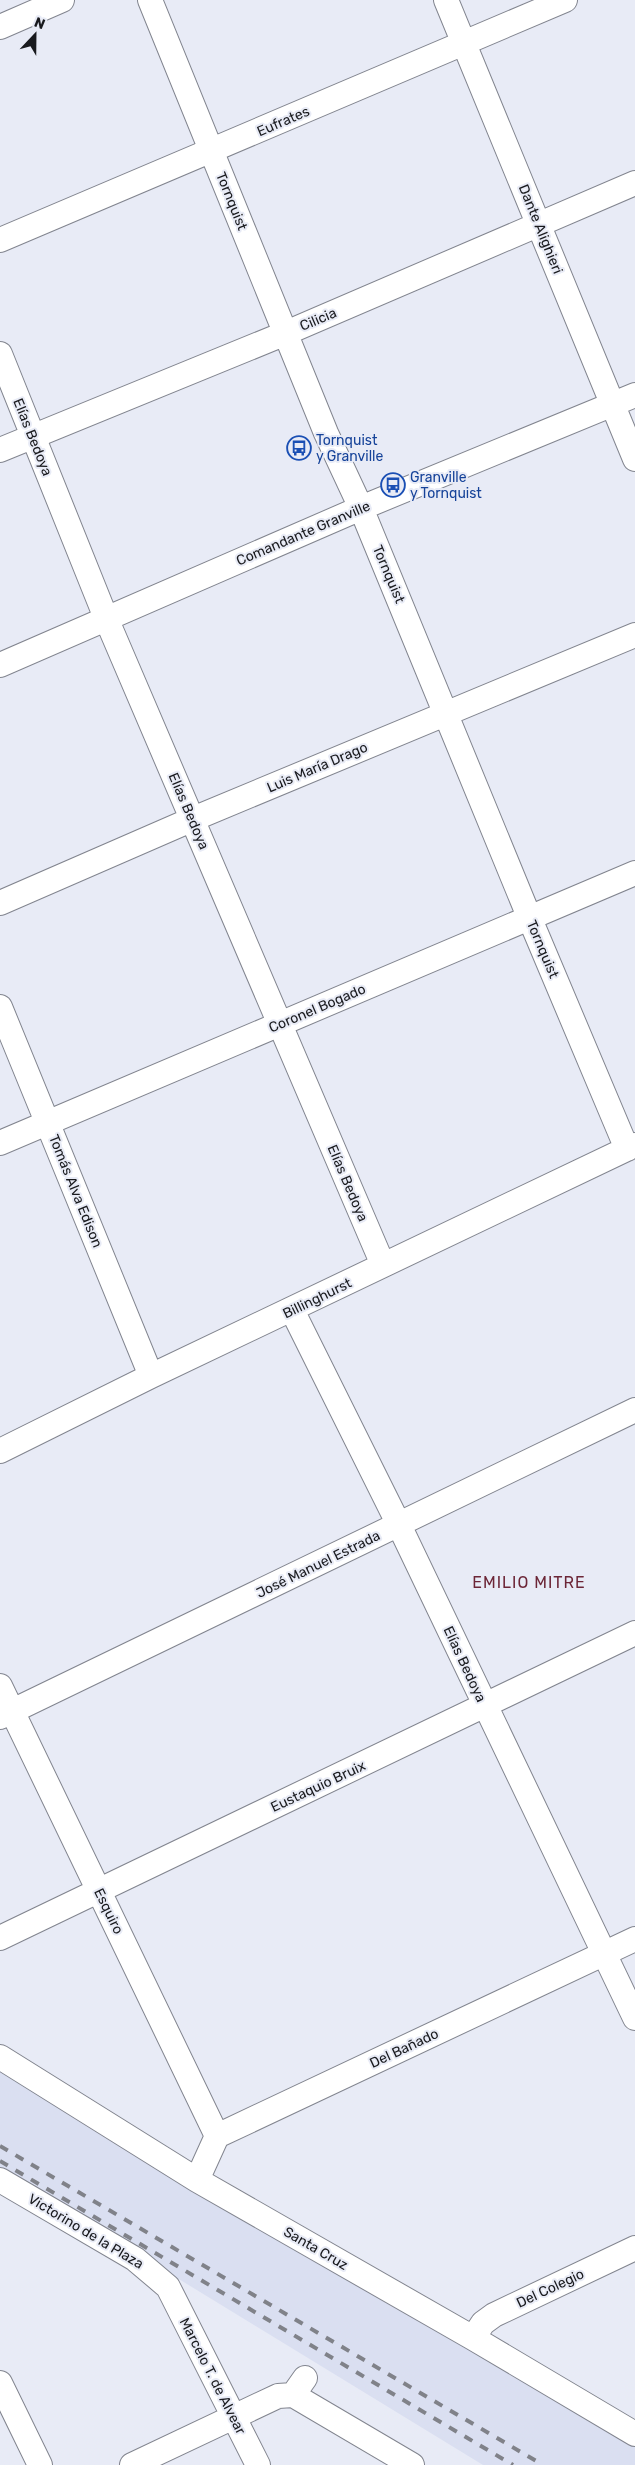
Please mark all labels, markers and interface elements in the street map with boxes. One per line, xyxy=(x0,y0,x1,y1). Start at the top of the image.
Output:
north arrow xyxy=(10,10,60,60)
text: N xyxy=(32,14,48,33)
street label: Eufrates xyxy=(254,103,312,140)
street label: Tornquist xyxy=(212,170,251,233)
street label: Dante Alighieri xyxy=(515,182,566,276)
street label: Cilicia xyxy=(297,304,339,335)
street label: Elías Bedoya xyxy=(9,396,56,478)
place label: Tornquist y Granville xyxy=(316,432,383,465)
bus stop icon: Tornquist y Granville xyxy=(286,435,312,461)
place label: Granville y Tornquist xyxy=(410,469,482,502)
bus stop icon: Granville y Tornquist xyxy=(380,472,406,498)
street label: Comandante Granville xyxy=(234,497,373,569)
street label: Tornquist xyxy=(369,543,409,606)
street label: Luis María Drago xyxy=(264,739,370,796)
street label: Elías Bedoya xyxy=(165,770,212,852)
street label: Tornquist xyxy=(523,918,563,981)
street label: Coronel Bogado xyxy=(266,980,368,1037)
street label: Tomás Alva Edison xyxy=(45,1132,106,1250)
street label: Elías Bedoya xyxy=(324,1142,371,1224)
street label: Billinghurst xyxy=(280,1274,355,1322)
street label: José Manuel Estrada xyxy=(253,1527,383,1602)
district label: EMILIO MITRE xyxy=(472,1573,586,1592)
street label: Elías Bedoya xyxy=(440,1623,490,1705)
street label: Eustaquio Bruix xyxy=(268,1757,369,1816)
street label: Esquiro xyxy=(90,1885,127,1937)
street label: Del Bañado xyxy=(367,2025,441,2072)
street label: Victorino de la Plaza xyxy=(25,2190,146,2273)
street label: Santa Cruz xyxy=(280,2223,351,2274)
street label: Del Colegio xyxy=(514,2265,587,2312)
street label: Marcelo T. de Alvear xyxy=(176,2315,250,2438)

